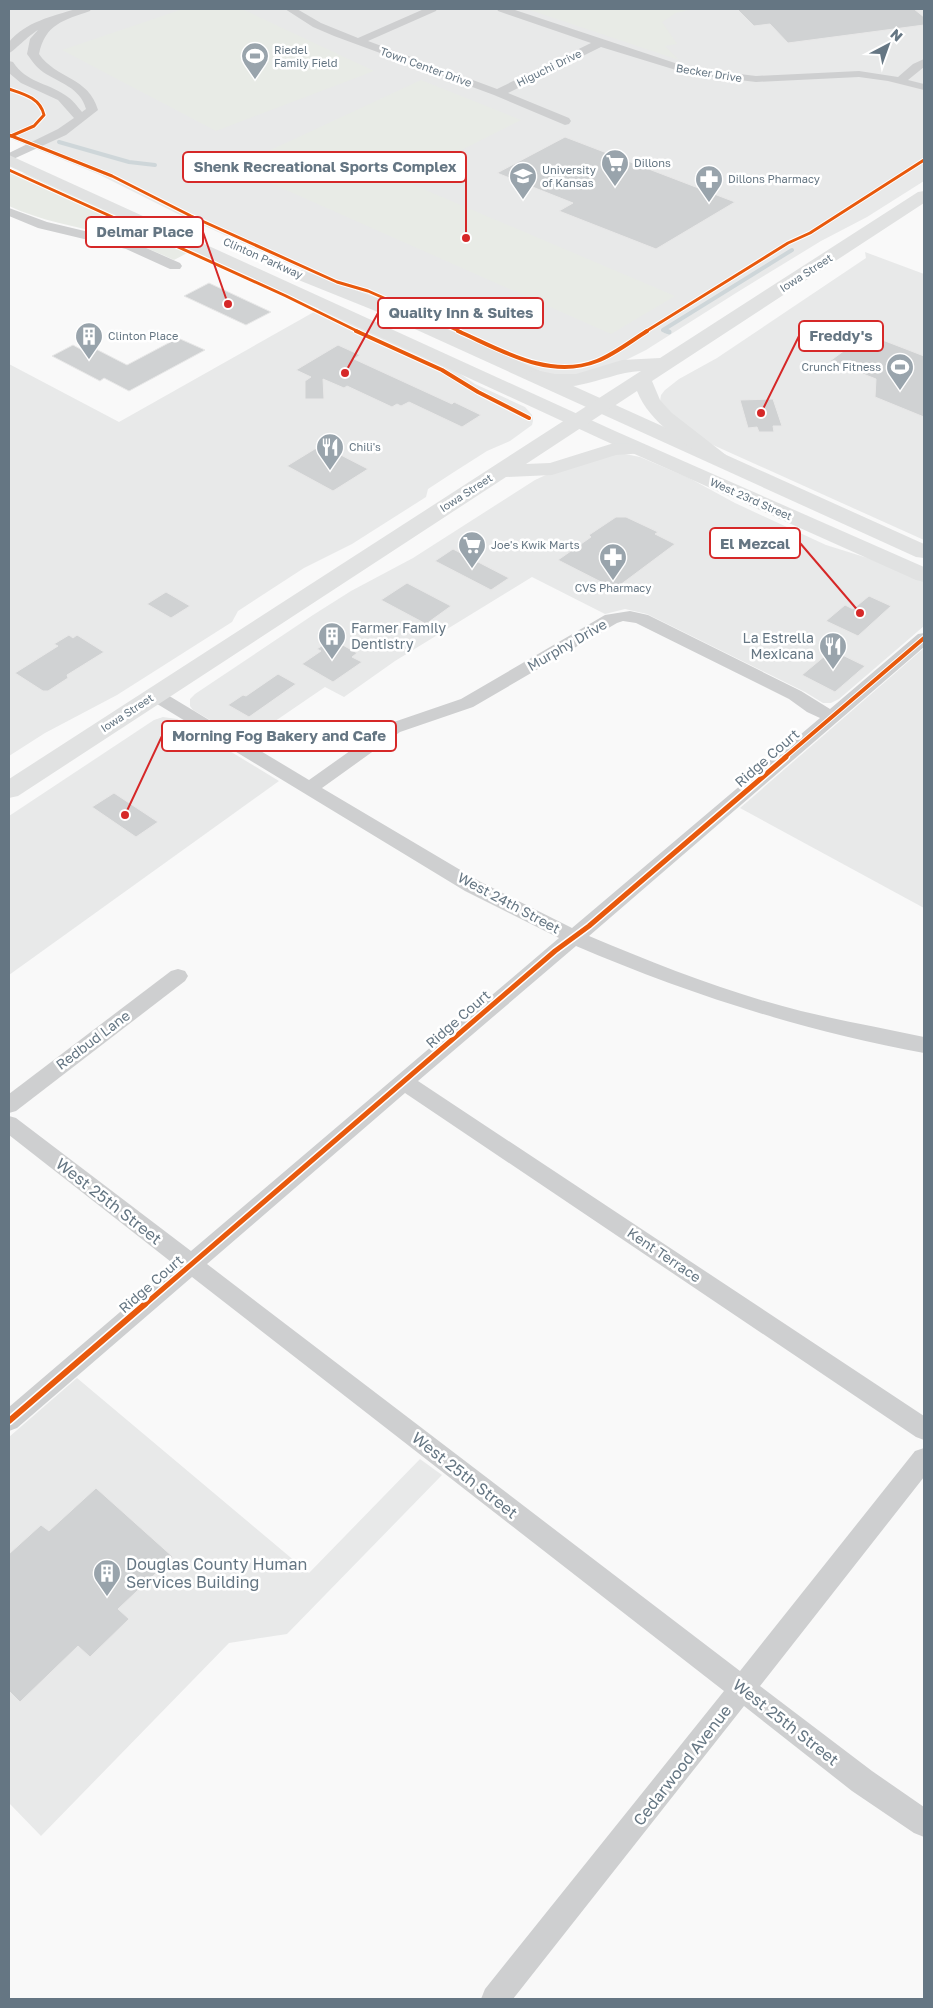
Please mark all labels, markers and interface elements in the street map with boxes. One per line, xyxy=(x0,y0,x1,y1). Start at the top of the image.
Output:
north arrow xyxy=(863,20,913,70)
text: N xyxy=(887,25,906,45)
sports icon: Riedel Family Field xyxy=(240,41,270,80)
place label: Riedel Family Field xyxy=(274,43,337,69)
street label: Town Center Drive xyxy=(379,44,474,89)
street label: Higuchi Drive xyxy=(514,46,583,89)
street label: Becker Drive xyxy=(675,61,743,84)
supermarket icon: Dillons xyxy=(600,148,630,187)
callout: Shenk Recreational Sports Complex xyxy=(183,152,466,182)
place label: Dillons xyxy=(634,156,671,169)
text: Shenk Recreational Sports Complex xyxy=(194,157,457,175)
school or university icon: University of Kansas xyxy=(508,161,538,200)
place label: University of Kansas xyxy=(542,163,596,189)
pharmacy icon: Dillons Pharmacy xyxy=(694,164,724,203)
place label: Dillons Pharmacy xyxy=(728,172,820,185)
callout: Delmar Place xyxy=(86,217,203,247)
text: Delmar Place xyxy=(96,222,194,240)
street label: Clinton Parkway xyxy=(221,234,305,281)
street label: Iowa Street xyxy=(777,251,835,294)
callout: Quality Inn & Suites xyxy=(378,298,543,328)
text: Quality Inn & Suites xyxy=(389,303,533,321)
building icon: Clinton Place xyxy=(74,321,104,360)
callout: Freddy's xyxy=(799,321,883,351)
text: Freddy's xyxy=(809,326,873,344)
place label: Clinton Place xyxy=(108,329,178,342)
sports icon: Crunch Fitness xyxy=(885,352,915,391)
place label: Crunch Fitness xyxy=(802,360,881,373)
restaurant icon: Chili's xyxy=(315,432,345,471)
place label: Chili's xyxy=(349,440,381,453)
street label: Iowa Street xyxy=(437,471,495,514)
street label: West 23rd Street xyxy=(708,475,794,522)
callout: El Mezcal xyxy=(710,528,800,558)
supermarket icon: Joe's Kwik Marts xyxy=(457,530,487,569)
text: El Mezcal xyxy=(720,534,790,552)
place label: Joe's Kwik Marts xyxy=(491,538,580,551)
pharmacy icon: CVS Pharmacy xyxy=(598,542,628,581)
place label: CVS Pharmacy xyxy=(575,581,651,594)
street label: Murphy Drive xyxy=(524,615,610,674)
place label: Farmer Family Dentistry xyxy=(351,619,446,652)
building icon: Farmer Family Dentistry xyxy=(317,621,347,660)
place label: La Estrella Mexicana xyxy=(743,629,814,662)
restaurant icon: La Estrella Mexicana xyxy=(818,631,848,670)
street label: Iowa Street xyxy=(98,691,156,734)
callout: Morning Fog Bakery and Cafe xyxy=(162,721,396,751)
street label: Ridge Court xyxy=(731,725,802,790)
text: Morning Fog Bakery and Cafe xyxy=(172,726,386,744)
street label: West 24th Street xyxy=(455,868,563,937)
street label: Ridge Court xyxy=(422,986,493,1051)
street label: Redbud Lane xyxy=(52,1006,133,1073)
street label: West 25th Street xyxy=(52,1153,166,1249)
street label: Kent Terrace xyxy=(624,1224,704,1285)
street label: Ridge Court xyxy=(115,1251,186,1316)
street label: West 25th Street xyxy=(408,1427,522,1523)
place label: Douglas County Human Services Building xyxy=(126,1554,307,1592)
building icon: Douglas County Human Services Building xyxy=(92,1558,122,1597)
street label: West 25th Street xyxy=(729,1674,843,1770)
street label: Cedarwood Avenue xyxy=(629,1701,735,1829)

